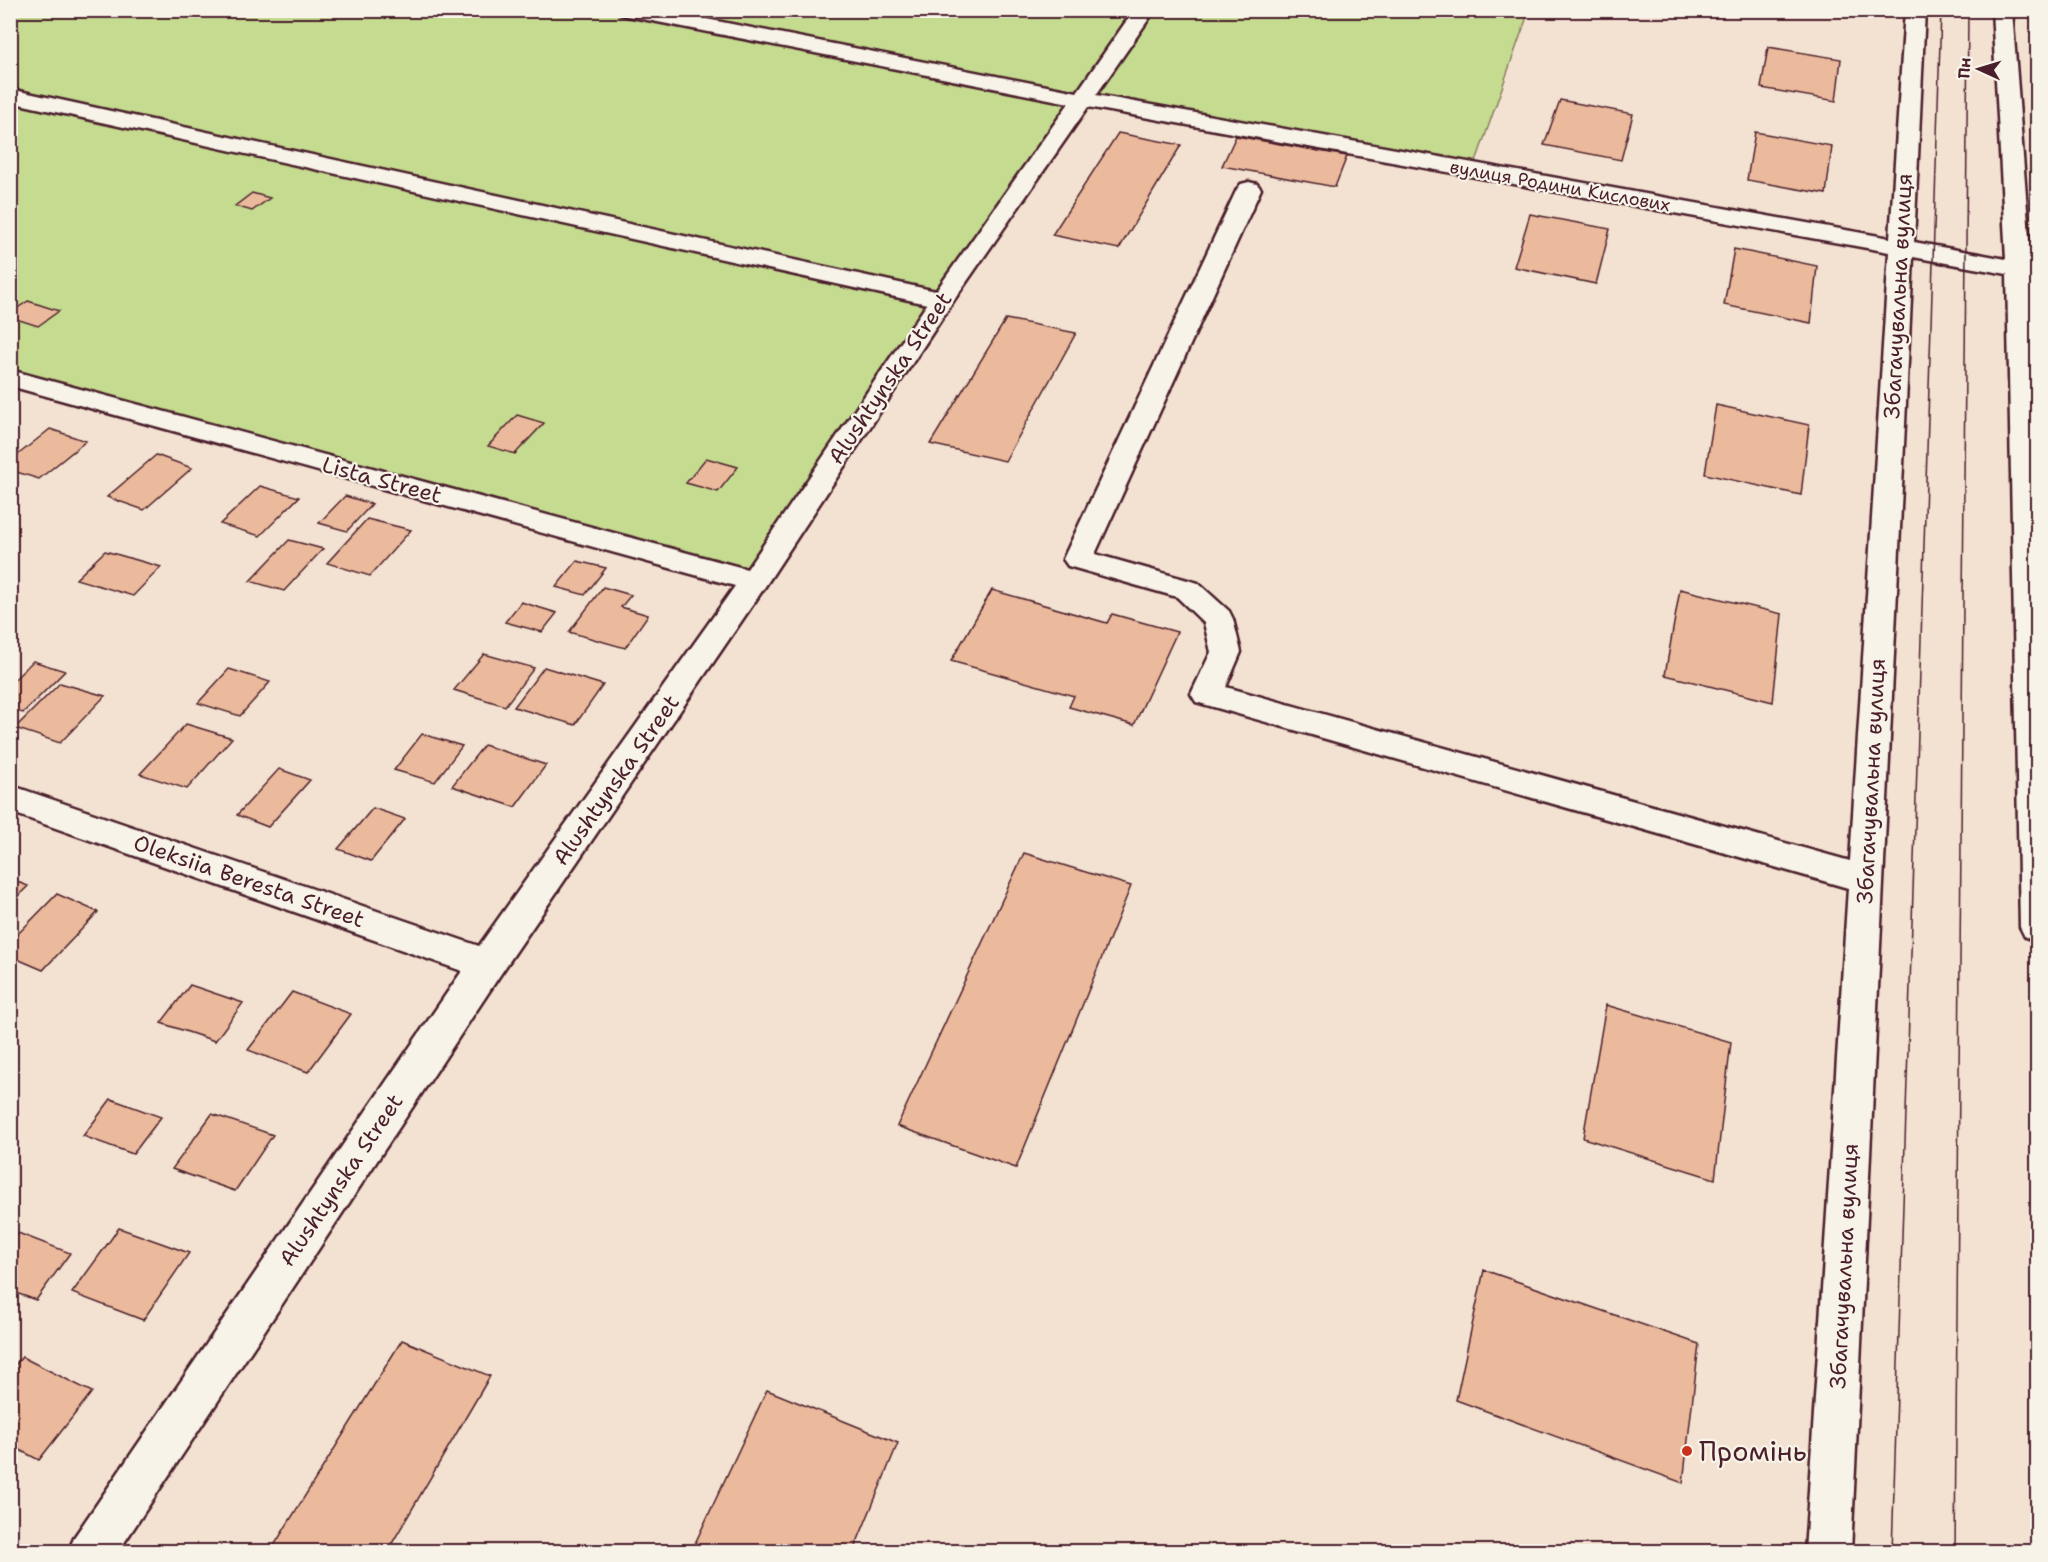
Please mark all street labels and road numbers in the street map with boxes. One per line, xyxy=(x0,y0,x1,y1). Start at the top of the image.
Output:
street label: вулиця Родини Кислових xyxy=(1448,155,1672,217)
street label: Збагачувальна вулиця xyxy=(1877,172,1919,420)
street label: Alushtynska Street xyxy=(822,286,958,470)
street label: Lista Street xyxy=(319,450,445,510)
street label: Збагачувальна вулиця xyxy=(1850,657,1892,905)
street label: Alushtynska Street xyxy=(546,689,686,871)
street label: Oleksiia Beresta Street xyxy=(130,828,368,934)
street label: Alushtynska Street xyxy=(273,1088,409,1272)
street label: Збагачувальна вулиця xyxy=(1823,1142,1865,1390)

